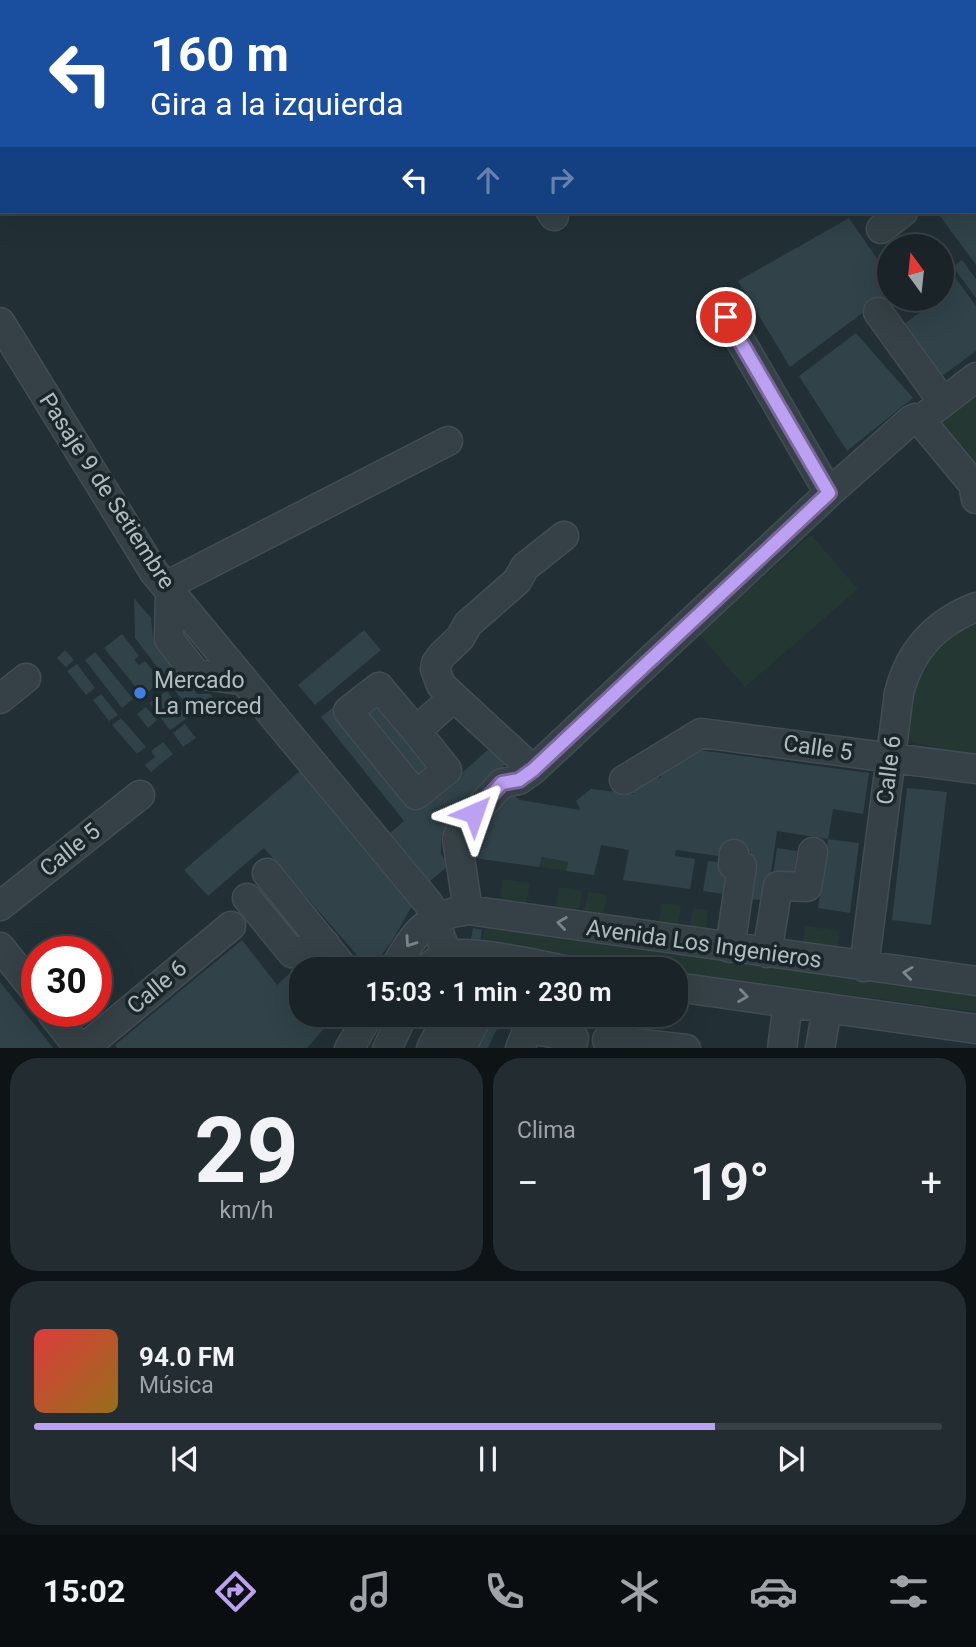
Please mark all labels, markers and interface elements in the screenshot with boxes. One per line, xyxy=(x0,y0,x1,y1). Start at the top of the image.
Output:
text: 160 m xyxy=(150,26,289,83)
icon: left xyxy=(35,28,126,119)
text: Gira a la izquierda xyxy=(150,85,404,123)
icon: left xyxy=(396,161,434,199)
icon: ahead xyxy=(469,161,507,199)
icon: right xyxy=(542,161,580,199)
north arrow xyxy=(877,234,954,312)
map controls xyxy=(877,234,954,311)
pin xyxy=(696,287,756,347)
icon: arrive xyxy=(707,298,745,336)
street label: Pasaje 9 de Setiembre xyxy=(34,388,180,594)
place label: Mercado La merced xyxy=(154,667,262,720)
marker: Mercado La merced xyxy=(132,685,148,701)
street label: Calle 5 xyxy=(782,730,854,766)
street label: Calle 6 xyxy=(871,734,907,806)
position arrow xyxy=(437,776,511,850)
street label: Calle 5 xyxy=(34,818,106,882)
street label: Avenida Los Ingenieros xyxy=(585,914,823,974)
one-way arrow xyxy=(556,916,568,931)
one-way arrow xyxy=(406,934,419,947)
speed limit sign: 30 xyxy=(21,936,112,1027)
street label: Calle 6 xyxy=(122,954,192,1020)
one-way arrow xyxy=(902,965,914,980)
text: 15:03 · 1 min · 230 m xyxy=(365,977,612,1007)
one-way arrow xyxy=(737,989,749,1004)
text: 29 xyxy=(194,1098,299,1204)
text: Clima xyxy=(517,1117,576,1144)
text: 19° xyxy=(690,1152,769,1213)
text: − xyxy=(517,1161,539,1205)
text: + xyxy=(920,1161,942,1205)
text: km/h xyxy=(220,1197,274,1224)
text: 94.0 FM xyxy=(139,1342,235,1372)
text: Música xyxy=(139,1372,214,1399)
icon: previous xyxy=(166,1440,204,1478)
icon: pause xyxy=(469,1440,507,1478)
icon: next xyxy=(772,1440,810,1478)
icon: directions xyxy=(211,1567,260,1616)
icon: music xyxy=(346,1567,395,1616)
icon: phone xyxy=(480,1567,529,1616)
icon: climate xyxy=(615,1567,664,1616)
icon: car xyxy=(749,1567,798,1616)
icon: filters xyxy=(884,1567,933,1616)
text: 15:02 xyxy=(43,1572,125,1610)

